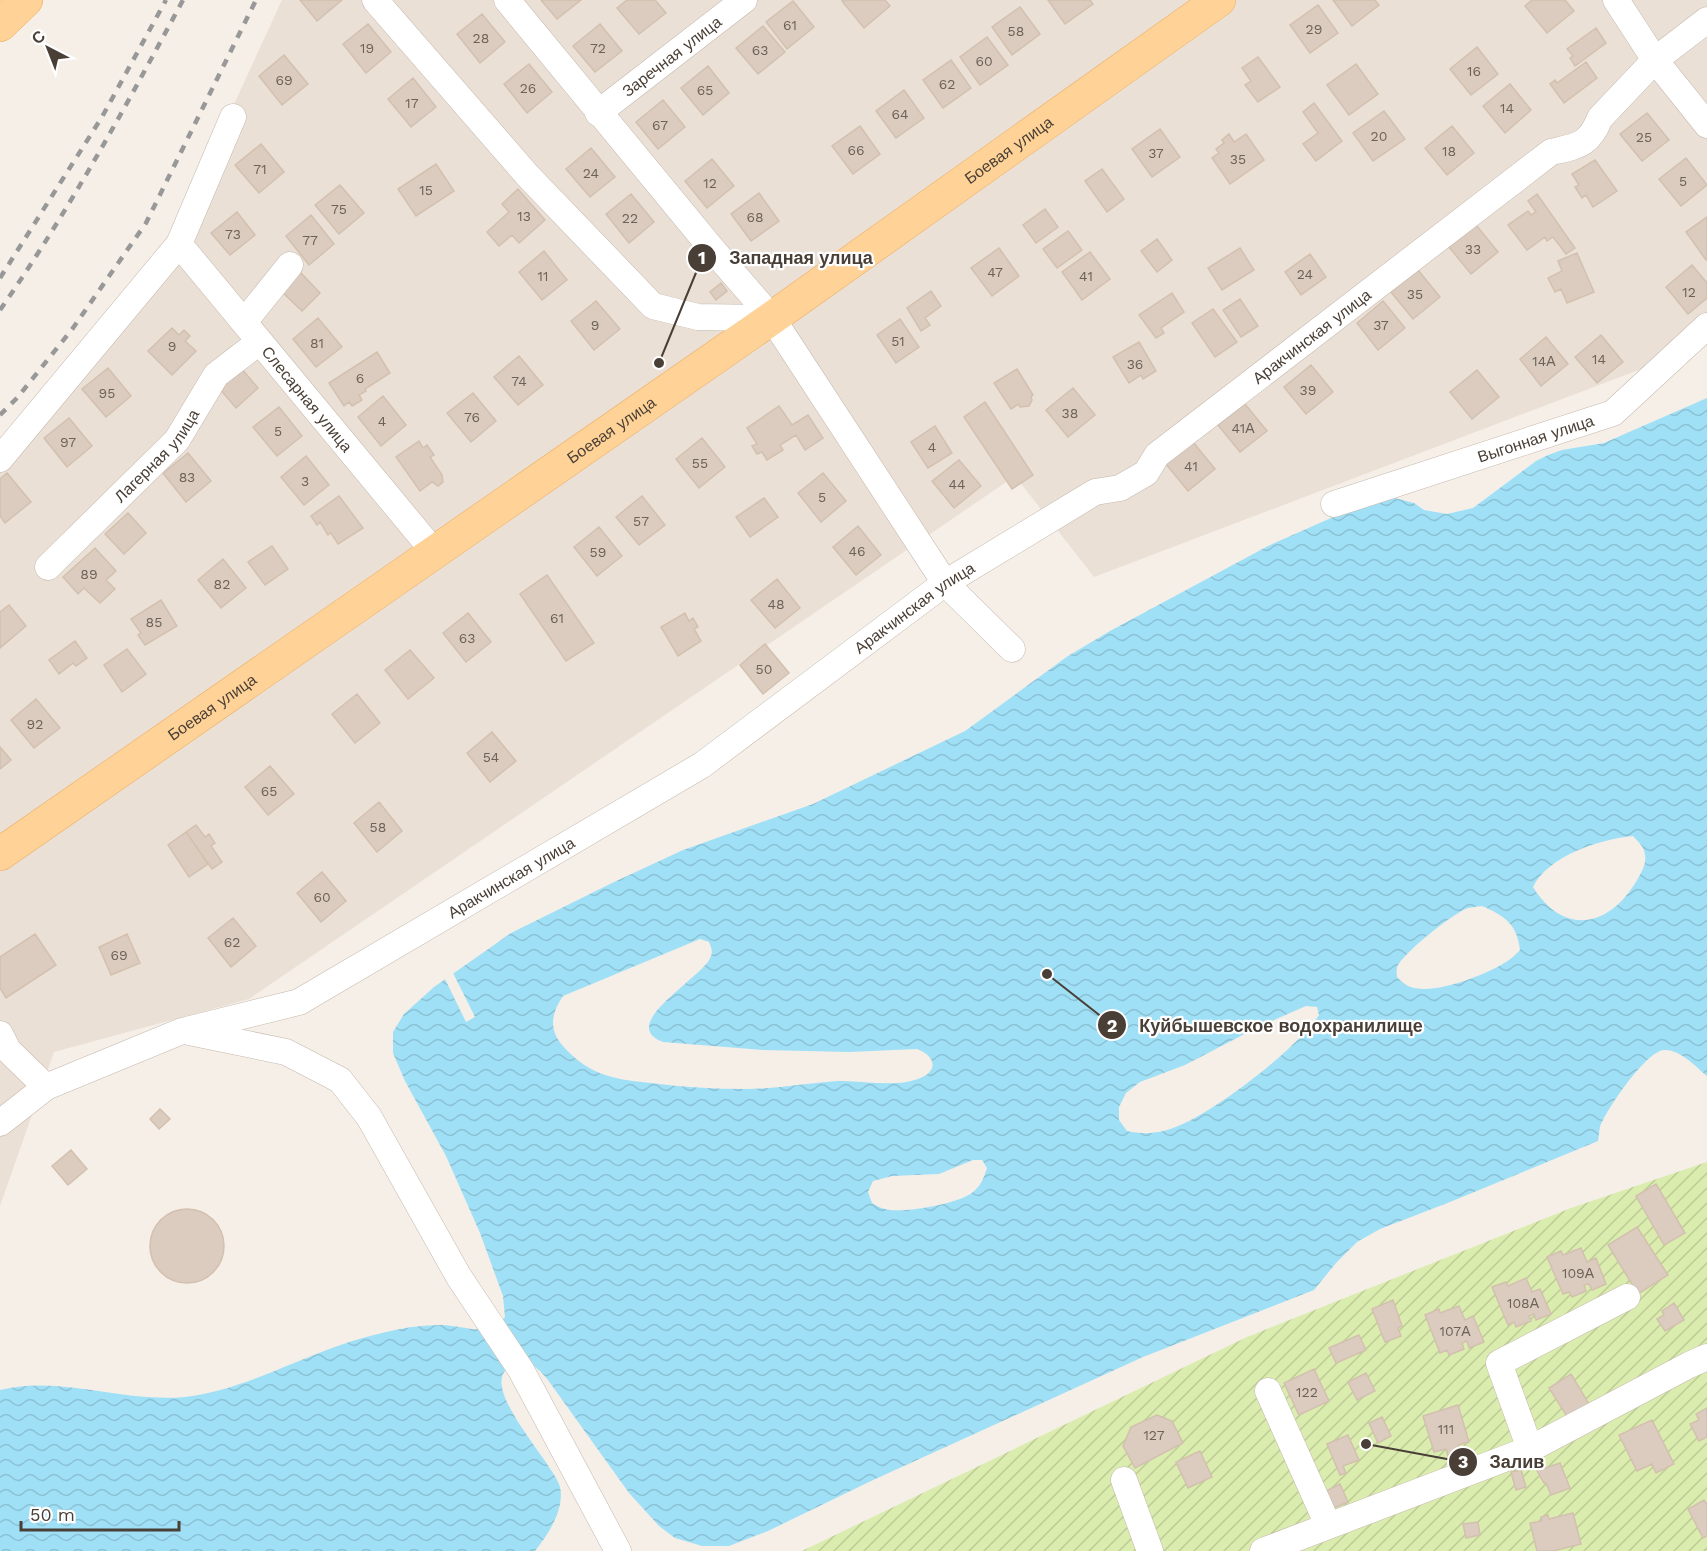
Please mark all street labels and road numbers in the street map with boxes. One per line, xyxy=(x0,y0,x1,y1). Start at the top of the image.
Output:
street label: Заречная улица xyxy=(619,12,725,101)
street label: Боевая улица xyxy=(961,112,1057,188)
street label: Аракчинская улица xyxy=(1249,285,1375,388)
street label: Слесарная улица xyxy=(258,342,356,456)
street label: Боевая улица xyxy=(563,393,660,467)
street label: Лагерная улица xyxy=(111,406,203,506)
street label: Выгонная улица xyxy=(1475,411,1596,467)
street label: Аракчинская улица xyxy=(851,558,978,658)
street label: Боевая улица xyxy=(164,670,260,745)
street label: Аракчинская улица xyxy=(444,833,578,922)

